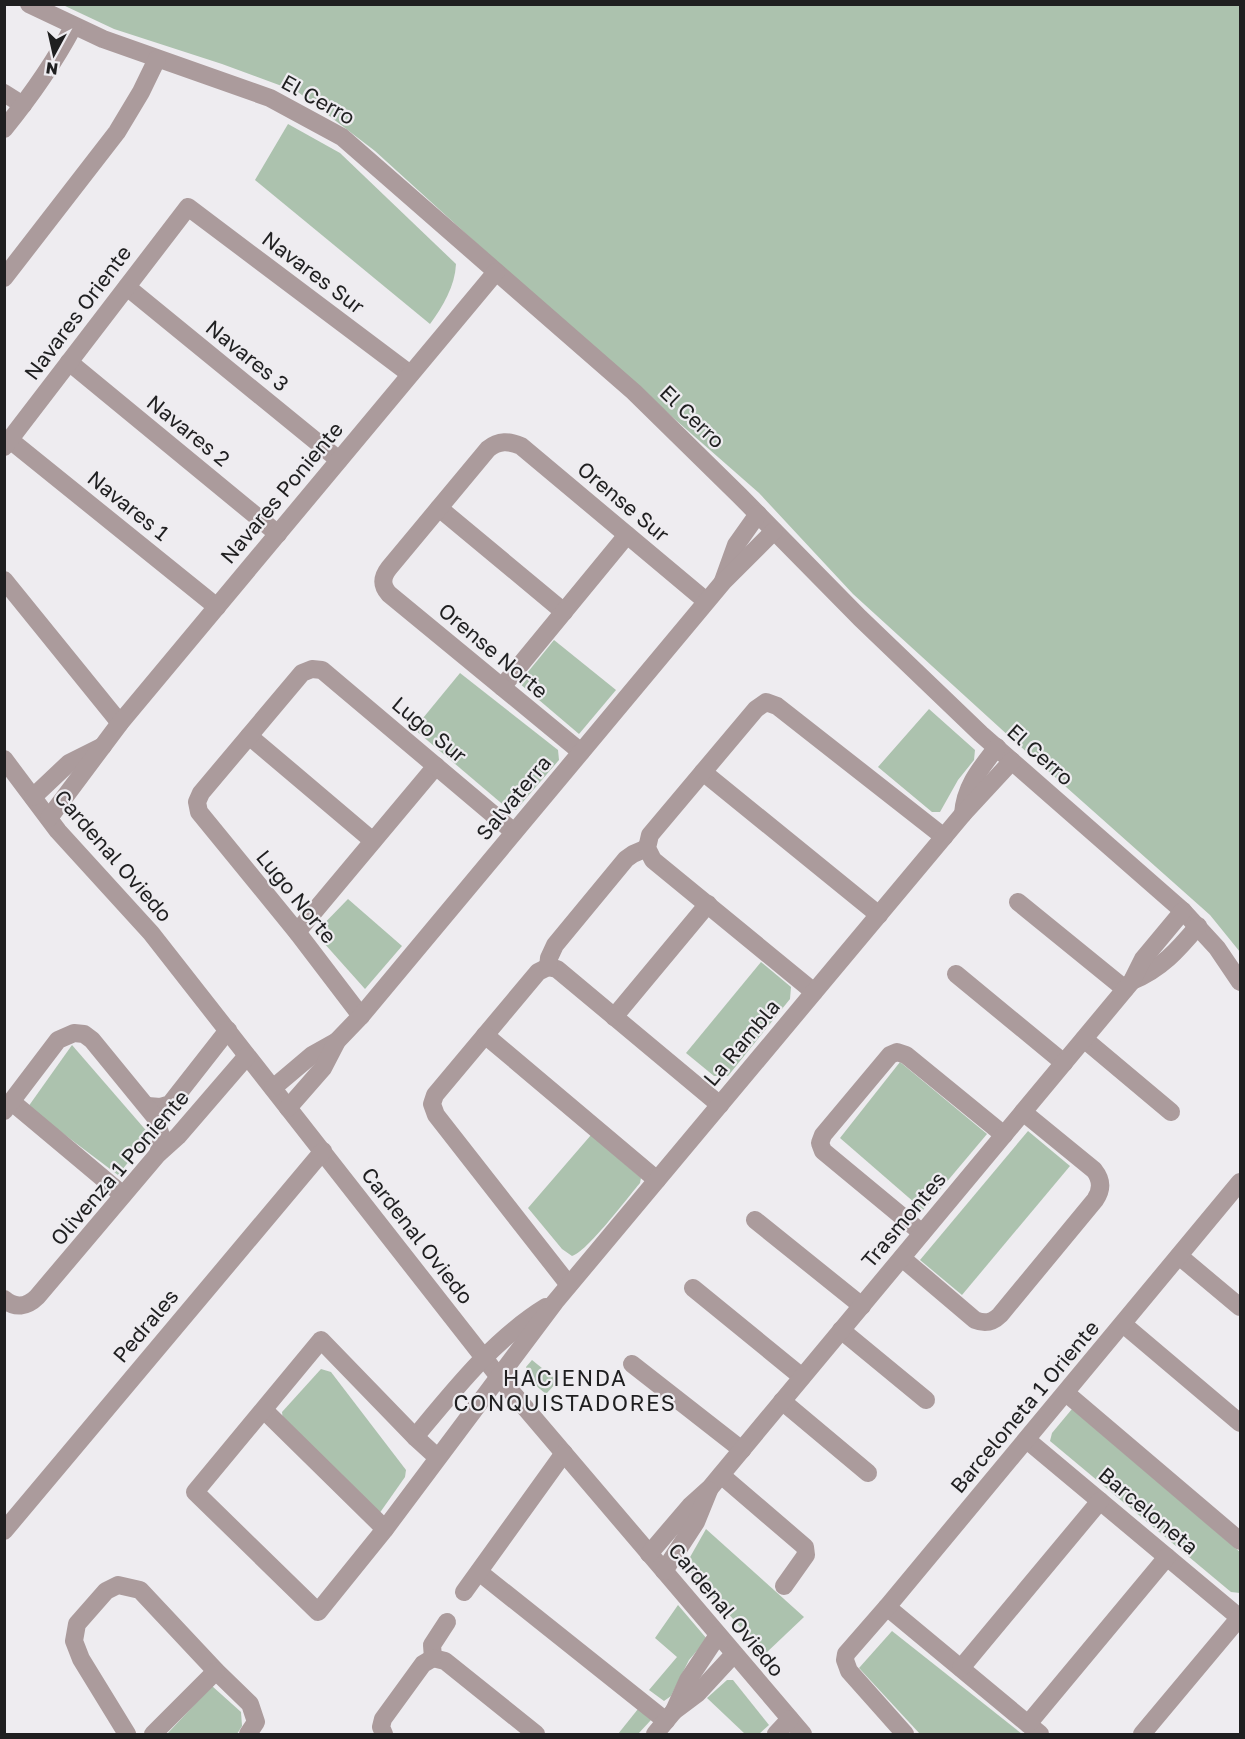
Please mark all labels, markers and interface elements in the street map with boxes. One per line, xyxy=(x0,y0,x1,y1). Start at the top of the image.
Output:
north arrow xyxy=(24,24,84,84)
text: N xyxy=(44,58,59,80)
street label: El Cerro xyxy=(277,68,360,130)
street label: Navares Sur xyxy=(257,225,370,319)
street label: Navares Oriente xyxy=(18,240,136,385)
street label: Navares 3 xyxy=(201,314,294,397)
street label: El Cerro xyxy=(655,379,731,453)
street label: Navares 2 xyxy=(142,389,235,472)
street label: Navares Poniente xyxy=(214,416,348,569)
street label: Orense Sur xyxy=(573,455,675,547)
street label: Navares 1 xyxy=(83,465,175,546)
street label: Orense Norte xyxy=(434,597,554,704)
street label: Lugo Sur xyxy=(387,691,472,768)
street label: El Cerro xyxy=(1002,718,1079,791)
street label: Salvaterra xyxy=(470,750,556,845)
street label: Cardenal Oviedo xyxy=(49,784,178,927)
street label: Lugo Norte xyxy=(251,844,342,948)
street label: La Rambla xyxy=(697,994,785,1091)
street label: Olivenza 1 Poniente xyxy=(45,1084,194,1250)
street label: Cardenal Oviedo xyxy=(356,1162,479,1309)
street label: Trasmontes xyxy=(855,1166,951,1273)
street label: Pedrales xyxy=(107,1283,184,1368)
street label: Barceloneta 1 Oriente xyxy=(944,1315,1104,1498)
district label: HACIENDA CONQUISTADORES xyxy=(454,1364,676,1416)
street label: Barceloneta xyxy=(1094,1461,1204,1559)
street label: Cardenal Oviedo xyxy=(663,1537,790,1682)

